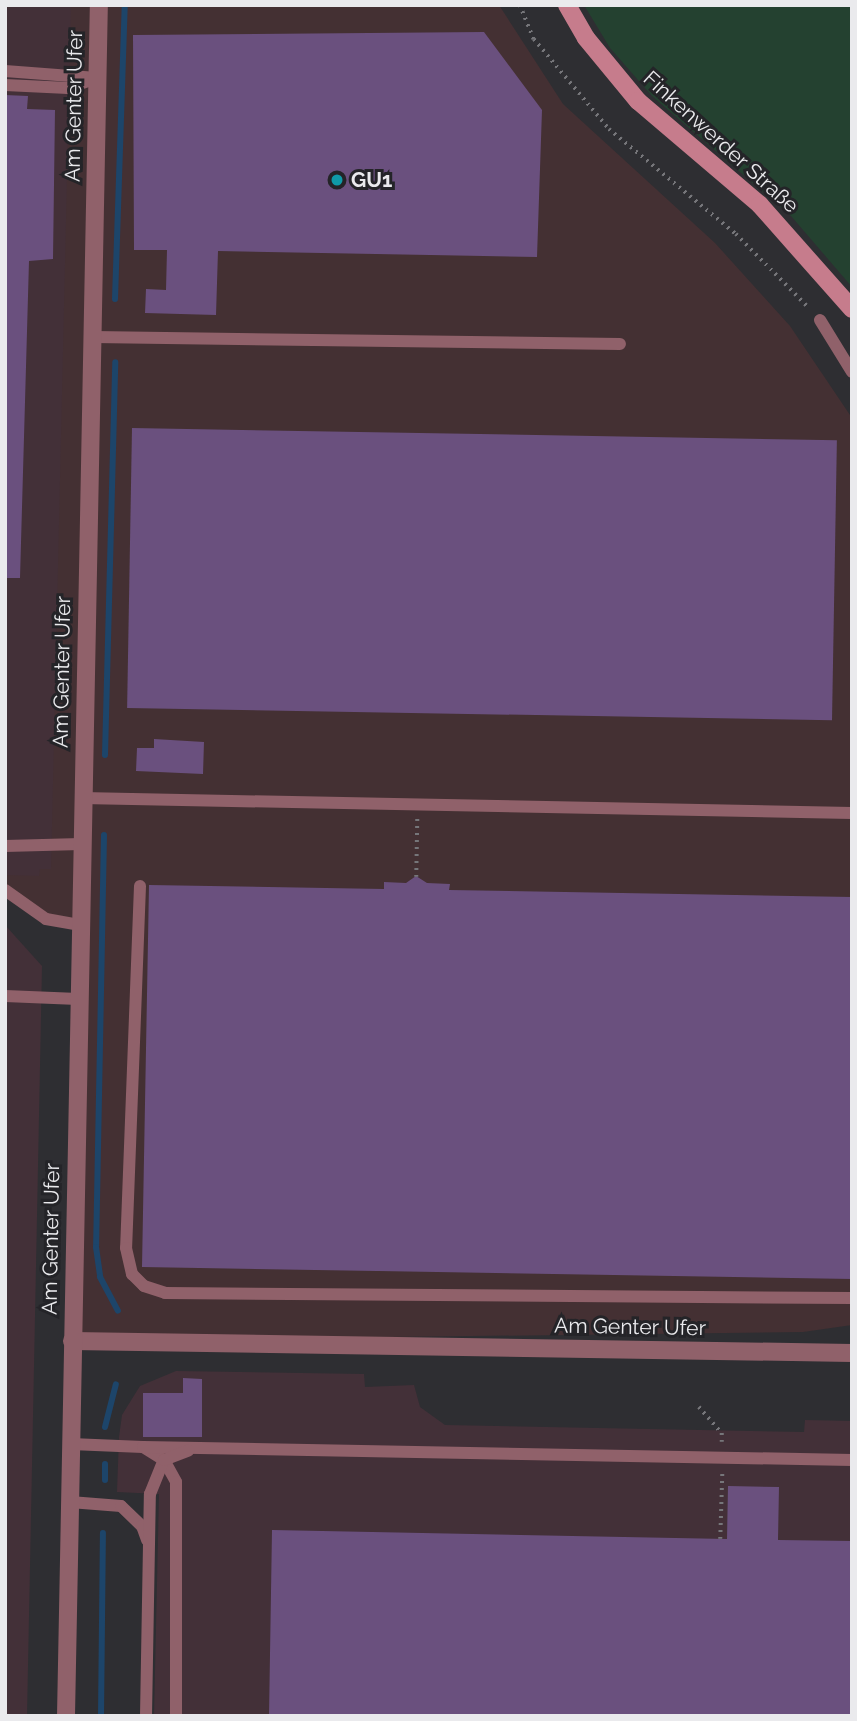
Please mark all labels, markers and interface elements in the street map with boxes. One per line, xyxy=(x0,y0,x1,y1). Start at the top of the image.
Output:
street label: Am Genter Ufer xyxy=(60,30,88,182)
street label: Finkenwerder Straße xyxy=(638,66,804,218)
place label: GU1 xyxy=(351,167,392,193)
marker: GU1 xyxy=(329,172,345,188)
street label: Am Genter Ufer xyxy=(48,596,76,748)
street label: Am Genter Ufer xyxy=(37,1163,65,1315)
street label: Am Genter Ufer xyxy=(554,1313,706,1341)

